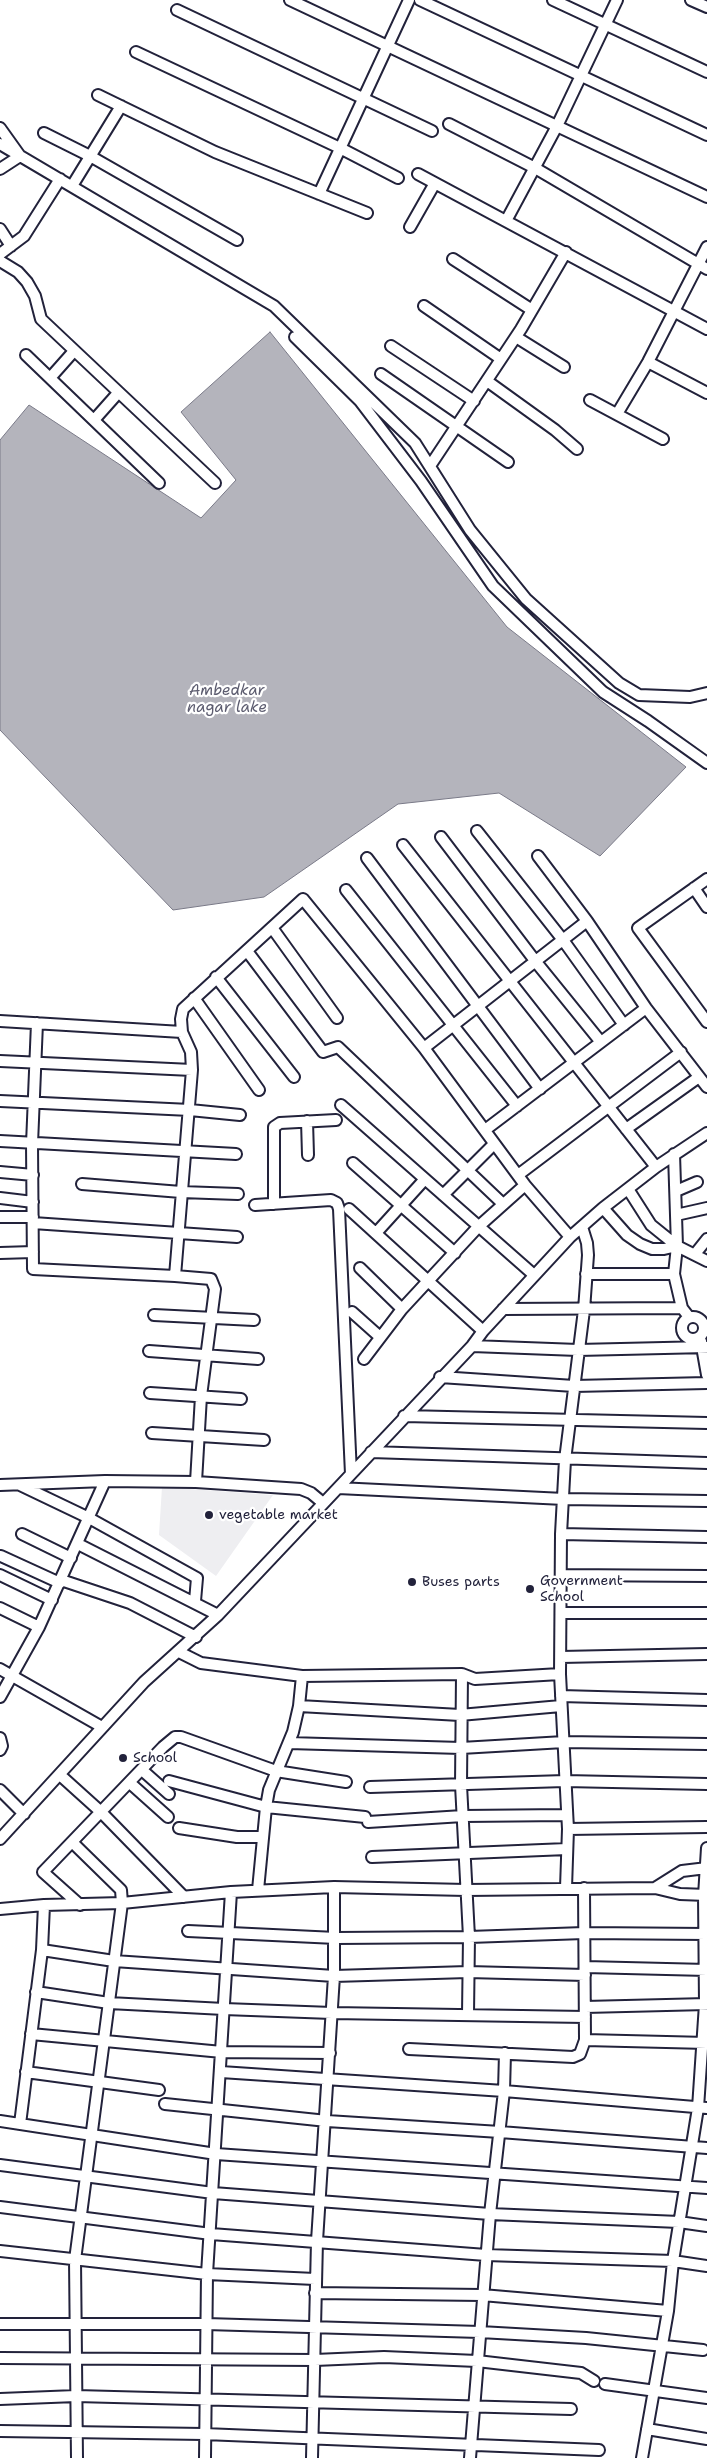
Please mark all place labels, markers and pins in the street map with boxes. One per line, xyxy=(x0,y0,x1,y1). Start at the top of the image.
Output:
place label: vegetable market xyxy=(219,1507,338,1523)
marker: vegetable market xyxy=(203,1509,215,1521)
place label: Government School xyxy=(540,1573,623,1605)
place label: Buses parts xyxy=(422,1574,500,1590)
marker: Buses parts xyxy=(406,1576,418,1588)
marker: Government School xyxy=(524,1583,536,1595)
place label: School xyxy=(133,1750,177,1766)
marker: School xyxy=(117,1752,129,1764)

